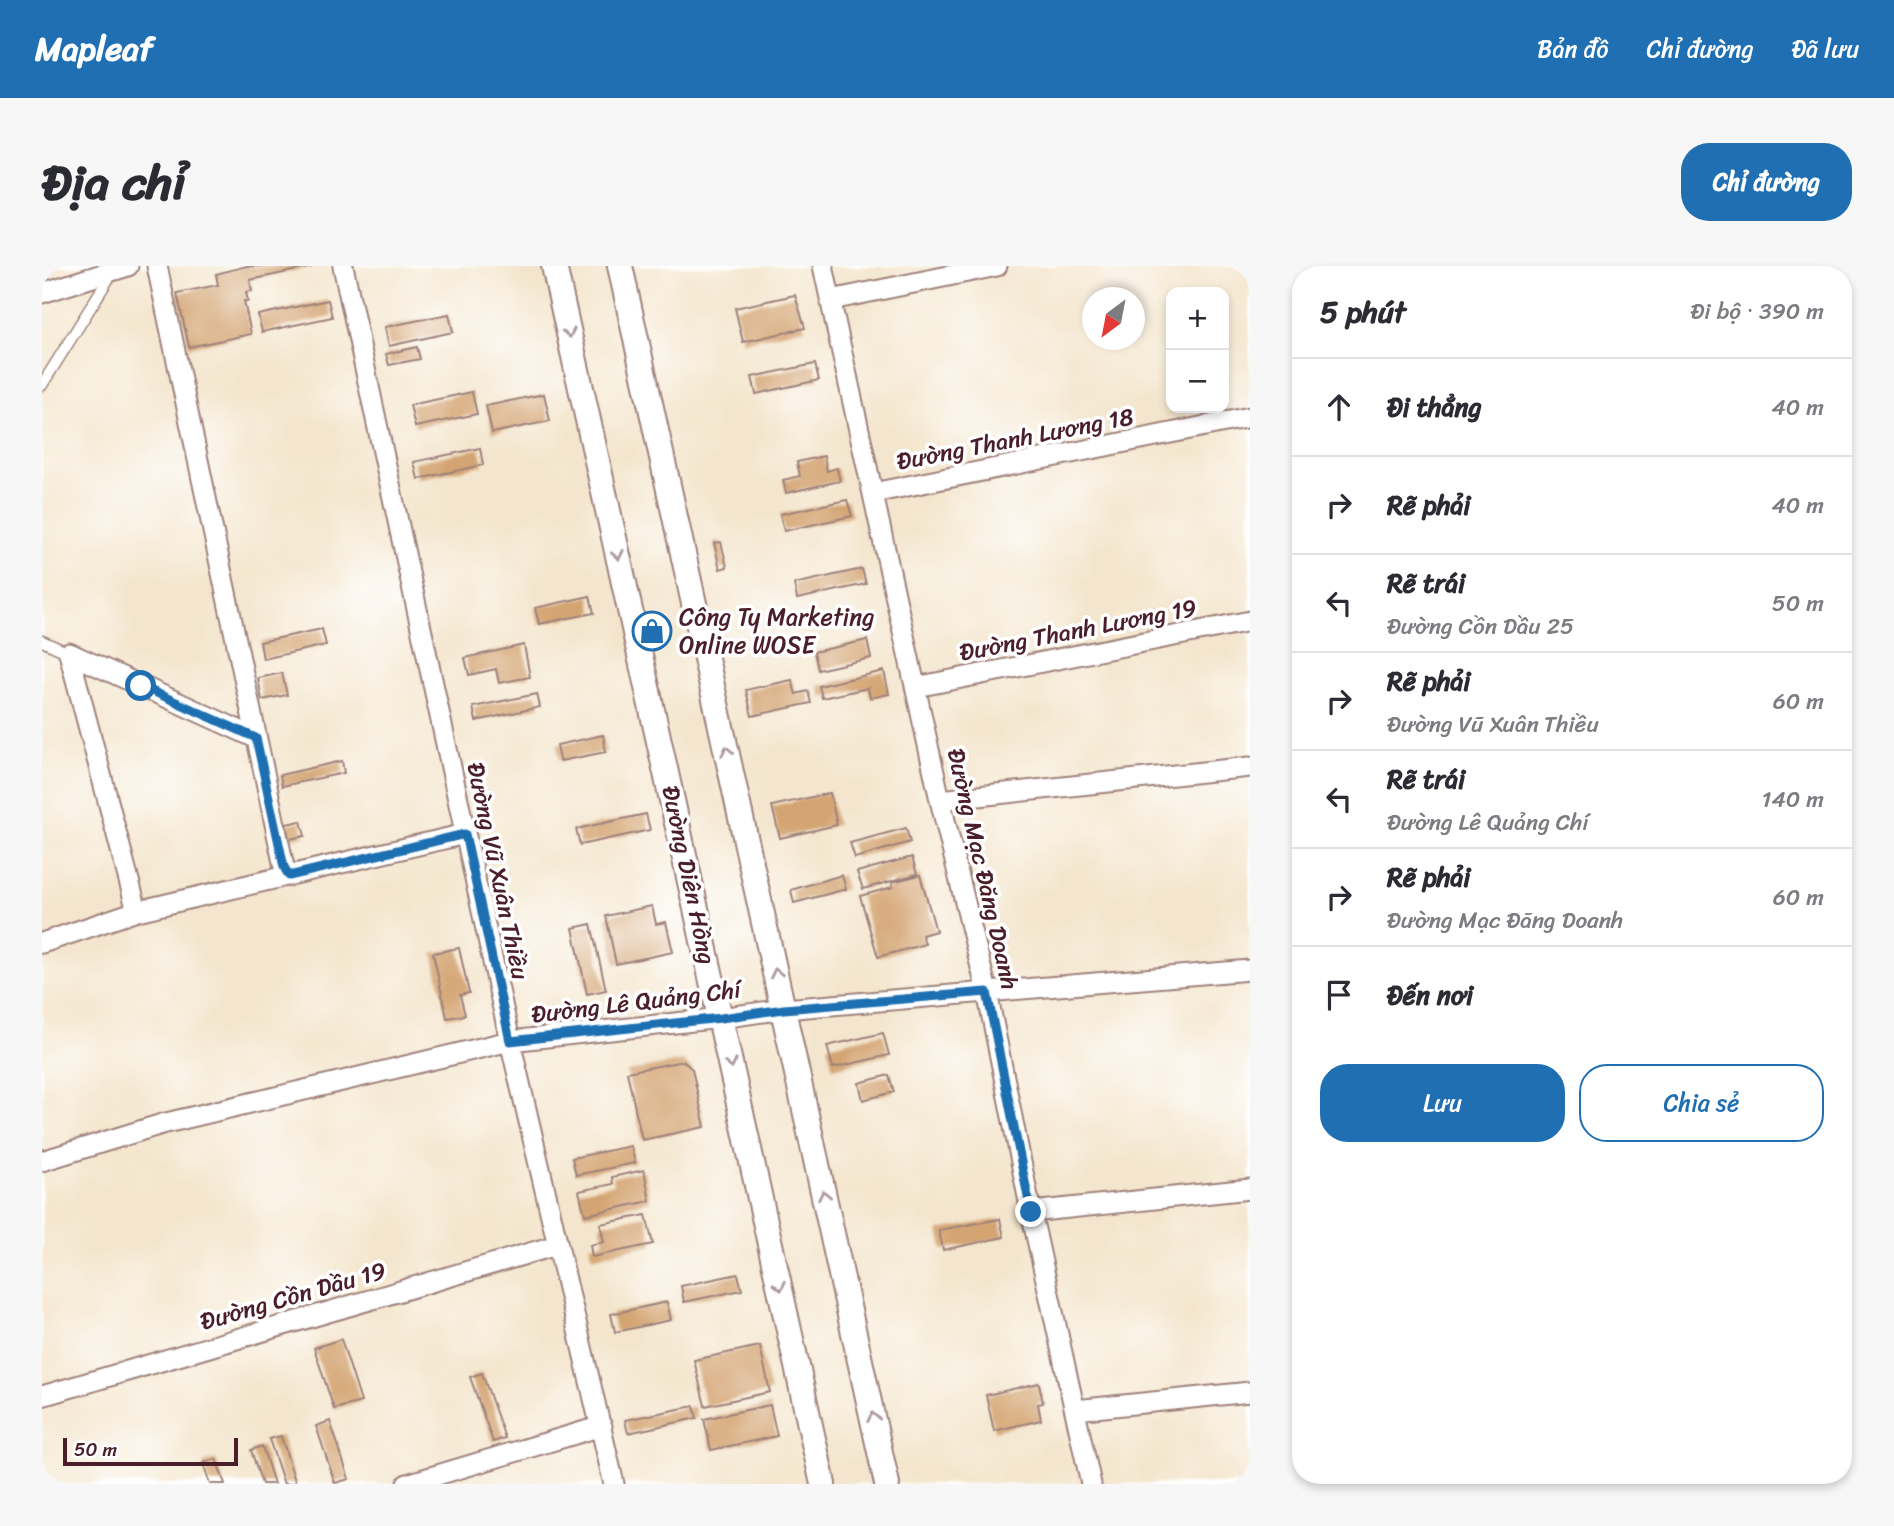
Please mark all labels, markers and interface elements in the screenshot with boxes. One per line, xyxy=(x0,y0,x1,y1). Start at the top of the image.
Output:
text: Mapleaf xyxy=(35,20,153,78)
text: Bản đồ xyxy=(1537,28,1608,70)
text: Chỉ đường xyxy=(1646,28,1754,70)
text: Đã lưu xyxy=(1792,28,1859,70)
text: Địa chỉ xyxy=(42,139,186,226)
button: Chỉ đường xyxy=(1681,143,1852,221)
text: 5 phút xyxy=(1320,285,1406,339)
north arrow xyxy=(1082,287,1145,350)
map controls xyxy=(1166,287,1229,413)
button: + xyxy=(1166,287,1229,350)
text: Đi bộ · 390 m xyxy=(1691,291,1824,332)
one-way arrow xyxy=(560,327,575,339)
button: − xyxy=(1166,350,1229,413)
text: Đi thẳng xyxy=(1387,384,1482,430)
text: 40 m xyxy=(1771,387,1824,428)
icon: ahead xyxy=(1320,388,1358,426)
street label: Đường Thanh Lương 18 xyxy=(893,395,1137,483)
text: Rẽ phải xyxy=(1387,482,1471,528)
text: 40 m xyxy=(1771,485,1824,526)
icon: right xyxy=(1320,486,1358,524)
one-way arrow xyxy=(610,549,624,561)
text: Rẽ trái xyxy=(1387,560,1465,606)
text: 50 m xyxy=(1772,583,1824,624)
icon: left xyxy=(1320,584,1358,622)
street label: Đường Thanh Lương 19 xyxy=(956,586,1200,674)
place label: Công Ty Marketing Online WOSE xyxy=(679,596,874,666)
text: Đường Cồn Dầu 25 xyxy=(1387,606,1574,647)
shop icon: Công Ty Marketing Online WOSE xyxy=(631,610,673,652)
text: Rẽ phải xyxy=(1387,658,1471,704)
route start xyxy=(125,670,156,701)
text: 60 m xyxy=(1773,681,1824,722)
icon: right xyxy=(1320,682,1358,720)
text: Đường Vũ Xuân Thiều xyxy=(1387,704,1599,745)
street label: Đường Mạc Đăng Doanh xyxy=(935,744,1031,994)
one-way arrow xyxy=(720,745,735,757)
text: Rẽ trái xyxy=(1387,756,1465,802)
street label: Đường Vũ Xuân Thiều xyxy=(454,759,542,984)
text: 140 m xyxy=(1762,779,1824,820)
icon: left xyxy=(1320,780,1358,818)
street label: Đường Diên Hồng xyxy=(650,782,728,968)
text: Đường Lê Quảng Chí xyxy=(1387,802,1589,843)
text: Rẽ phải xyxy=(1387,854,1471,900)
text: 60 m xyxy=(1773,877,1824,918)
icon: right xyxy=(1320,878,1358,916)
text: Đường Mạc Đăng Doanh xyxy=(1387,900,1623,941)
one-way arrow xyxy=(769,967,784,979)
street label: Đường Lê Quảng Chí xyxy=(529,968,746,1036)
text: Đến nơi xyxy=(1387,972,1473,1018)
icon: arrive xyxy=(1320,976,1358,1014)
one-way arrow xyxy=(722,1058,737,1070)
button: Lưu xyxy=(1320,1064,1565,1142)
button: Chia sẻ xyxy=(1579,1064,1824,1142)
one-way arrow xyxy=(818,1189,833,1201)
route end xyxy=(1015,1196,1046,1227)
street label: Đường Cồn Dầu 19 xyxy=(195,1249,391,1343)
one-way arrow xyxy=(771,1280,786,1292)
one-way arrow xyxy=(866,1411,881,1423)
text: 50 m xyxy=(74,1433,117,1466)
scale bar xyxy=(63,1435,238,1467)

